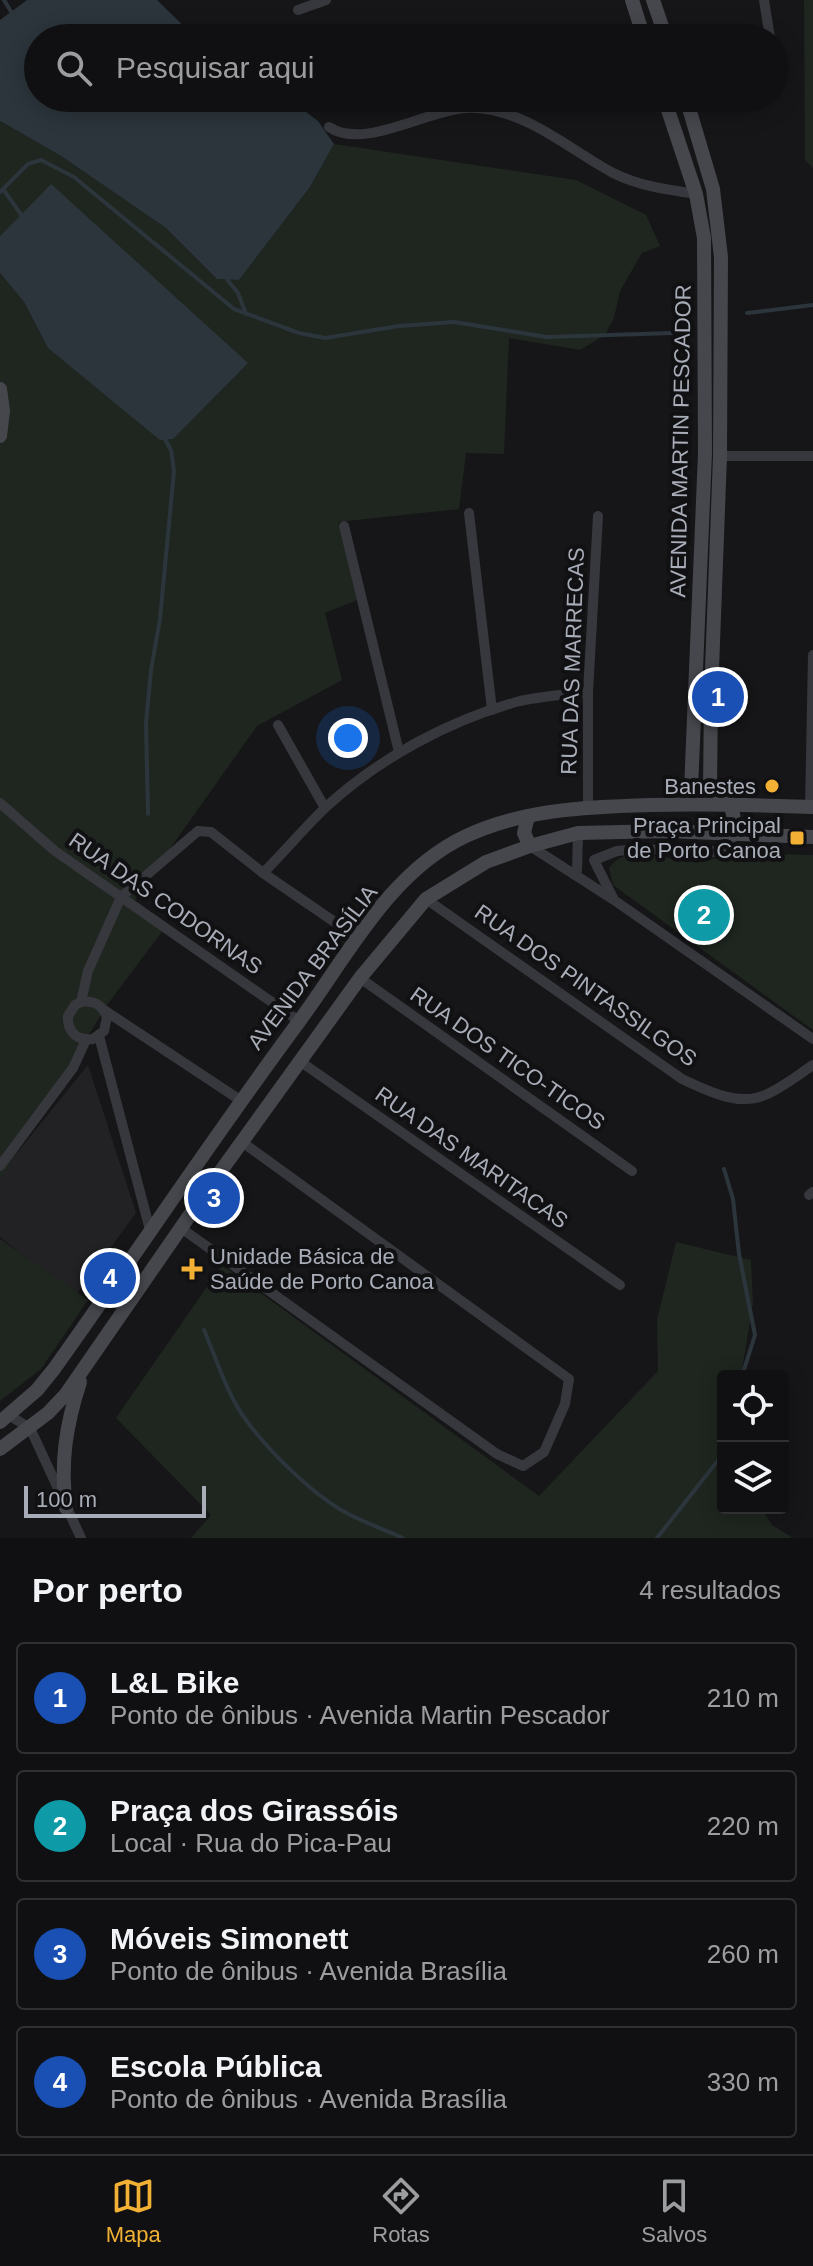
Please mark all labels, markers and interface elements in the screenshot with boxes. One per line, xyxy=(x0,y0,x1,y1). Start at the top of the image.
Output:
search box xyxy=(24,24,789,112)
icon: search xyxy=(52,46,96,90)
text: Pesquisar aqui xyxy=(116,51,314,84)
street label: AVENIDA MARTIN PESCADOR xyxy=(665,284,696,598)
street label: RUA DAS MARRECAS xyxy=(556,547,589,775)
pin: 1 xyxy=(692,667,744,727)
your location xyxy=(328,718,368,758)
place label: Banestes xyxy=(664,774,756,799)
marker: Banestes xyxy=(763,777,781,795)
place label: Praça Principal de Porto Canoa xyxy=(627,813,782,863)
street label: RUA DAS CODORNAS xyxy=(64,827,267,980)
marker: Praça Principal de Porto Canoa xyxy=(788,829,806,847)
street label: AVENIDA BRASÍLIA xyxy=(243,880,382,1054)
pin: 2 xyxy=(678,885,730,945)
street label: RUA DOS PINTASSILGOS xyxy=(470,899,701,1072)
street label: RUA DOS TICO-TICOS xyxy=(406,982,610,1135)
street label: RUA DAS MARITACAS xyxy=(371,1081,573,1233)
pin: 3 xyxy=(188,1168,240,1228)
place label: Unidade Básica de Saúde de Porto Canoa xyxy=(210,1244,435,1294)
pin: 4 xyxy=(84,1248,136,1308)
marker: Unidade Básica de Saúde de Porto Canoa xyxy=(181,1258,203,1280)
map controls xyxy=(717,1370,789,1514)
button: locate xyxy=(717,1370,789,1442)
button: layers xyxy=(717,1442,789,1514)
scale bar xyxy=(24,1482,206,1518)
text: 100 m xyxy=(36,1487,97,1512)
text: Por perto xyxy=(32,1571,183,1609)
text: 4 resultados xyxy=(639,1575,781,1605)
text: L&L Bike xyxy=(110,1666,239,1699)
text: 1 xyxy=(53,1683,67,1713)
text: 210 m xyxy=(707,1683,779,1713)
text: Ponto de ônibus · Avenida Martin Pescador xyxy=(110,1700,610,1730)
text: Praça dos Girassóis xyxy=(110,1794,399,1827)
text: 2 xyxy=(53,1811,67,1841)
text: 220 m xyxy=(707,1811,779,1841)
text: Local · Rua do Pica-Pau xyxy=(110,1828,392,1858)
text: Móveis Simonett xyxy=(110,1922,348,1955)
text: 3 xyxy=(53,1939,67,1969)
text: 260 m xyxy=(707,1939,779,1969)
text: Ponto de ônibus · Avenida Brasília xyxy=(110,1956,507,1986)
text: Escola Pública xyxy=(110,2050,322,2083)
text: 4 xyxy=(53,2067,67,2097)
text: 330 m xyxy=(707,2067,779,2097)
text: Ponto de ônibus · Avenida Brasília xyxy=(110,2084,507,2114)
tab: Mapa xyxy=(106,2174,161,2248)
tab: Rotas xyxy=(372,2174,430,2248)
tab: Salvos xyxy=(641,2174,707,2248)

